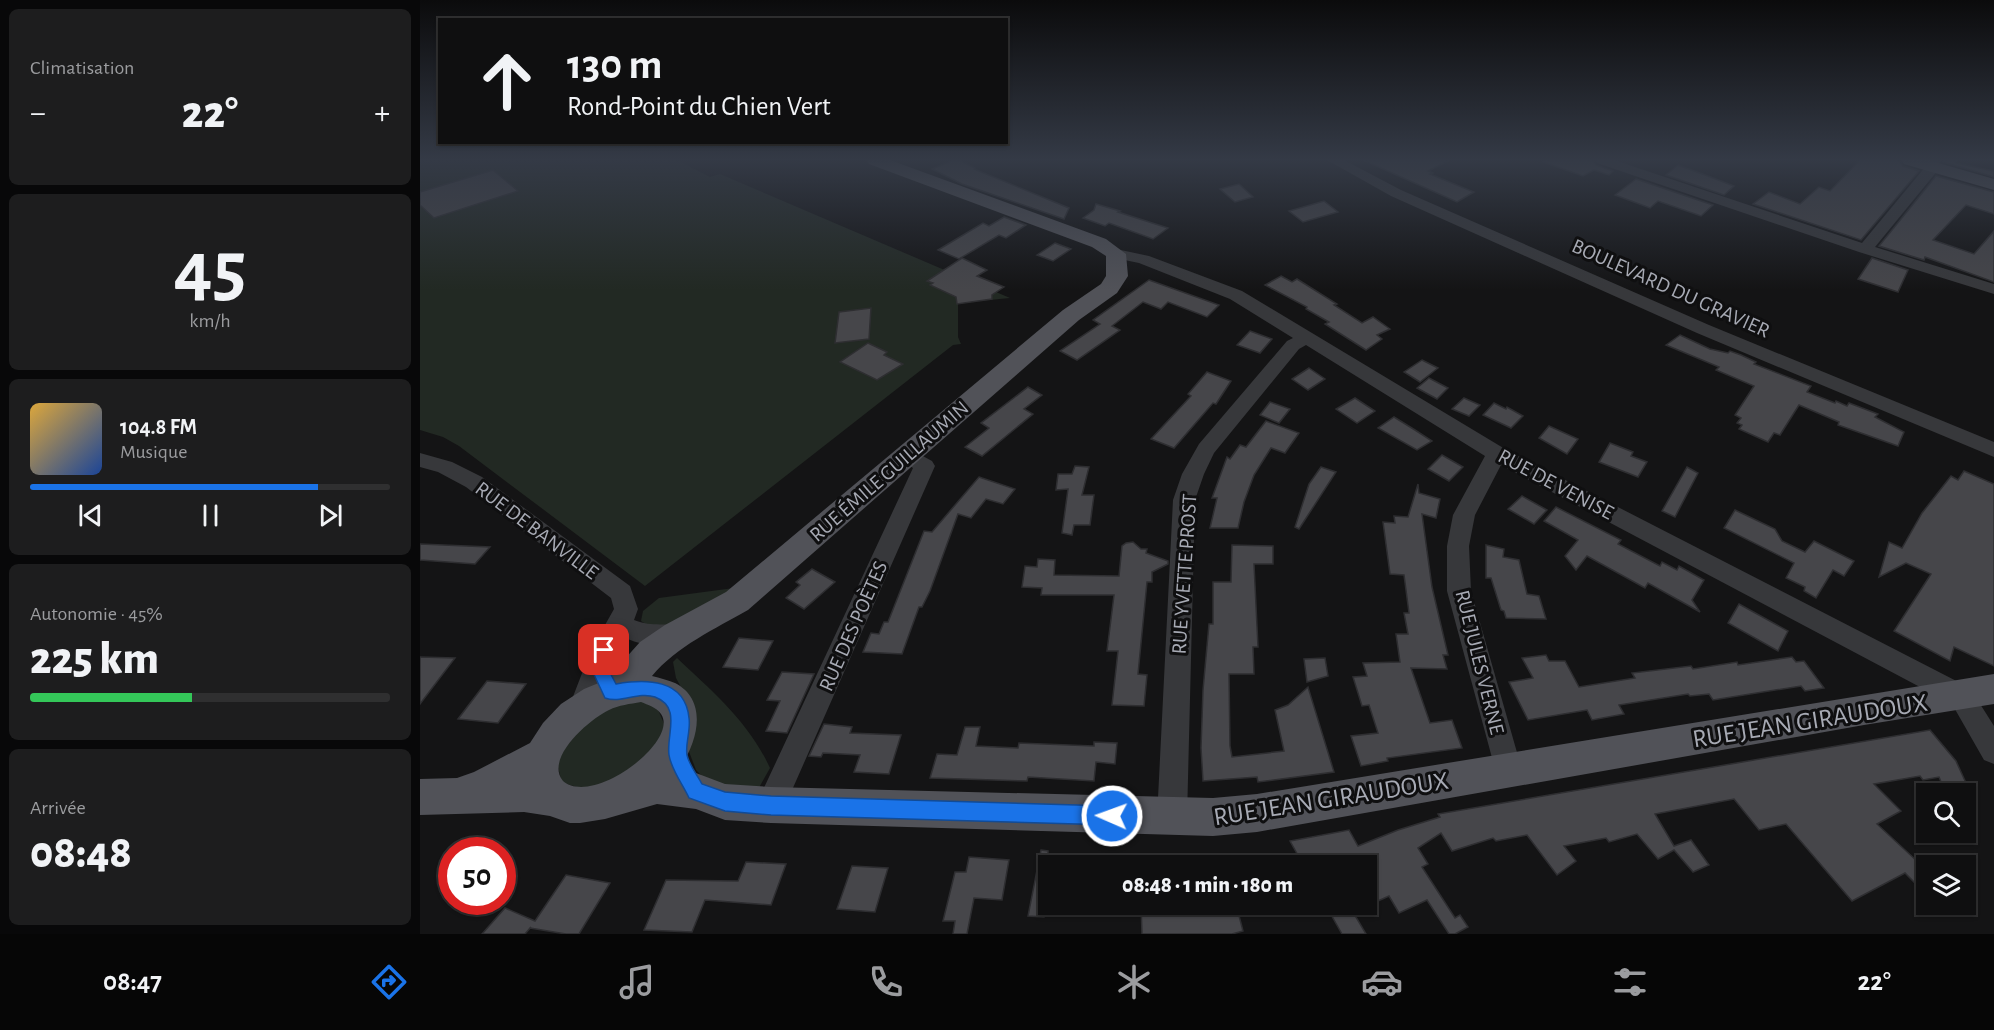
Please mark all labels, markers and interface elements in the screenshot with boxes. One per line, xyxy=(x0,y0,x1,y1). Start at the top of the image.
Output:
icon: ahead xyxy=(468,42,546,120)
text: 130 m xyxy=(567,44,662,86)
text: Climatisation xyxy=(30,58,134,78)
text: 22° xyxy=(182,91,238,136)
text: Rond-Point du Chien Vert xyxy=(567,93,831,120)
text: − xyxy=(30,97,46,130)
text: + xyxy=(374,97,390,130)
text: 45 xyxy=(174,231,246,309)
street label: BOULEVARD DU GRAVIER xyxy=(1569,235,1773,342)
text: km/h xyxy=(189,311,231,331)
street label: RUE ÉMILE GUILLAUMIN xyxy=(805,395,973,546)
text: 104.8 FM xyxy=(120,416,197,438)
text: Musique xyxy=(120,442,187,462)
street label: RUE DE VENISE xyxy=(1495,445,1617,524)
street label: RUE DE BANVILLE xyxy=(471,478,602,583)
street label: RUE YVETTE PROST xyxy=(1168,493,1201,655)
icon: previous xyxy=(74,499,107,532)
icon: pause xyxy=(194,499,227,532)
icon: next xyxy=(314,499,347,532)
street label: RUE DES POÈTES xyxy=(814,557,892,694)
street label: RUE JULES VERNE xyxy=(1451,588,1508,736)
text: Autonomie · 45% xyxy=(30,604,163,624)
pin xyxy=(578,624,629,675)
icon: arrive xyxy=(587,633,620,666)
text: 225 km xyxy=(30,637,159,682)
street label: RUE JEAN GIRAUDOUX xyxy=(1691,690,1930,752)
street label: RUE JEAN GIRAUDOUX xyxy=(1212,768,1451,830)
map controls xyxy=(1916,783,1976,915)
button: search xyxy=(1916,783,1976,843)
position arrow xyxy=(1080,784,1144,848)
text: Arrivée xyxy=(30,798,86,818)
text: 08:48 xyxy=(30,831,132,876)
speed limit sign: 50 xyxy=(438,837,516,915)
button: layers xyxy=(1916,855,1976,915)
text: 08:48 · 1 min · 180 m xyxy=(1122,874,1293,896)
icon: directions xyxy=(368,961,410,1003)
icon: music xyxy=(616,961,658,1003)
icon: phone xyxy=(865,961,907,1003)
icon: climate xyxy=(1113,961,1155,1003)
icon: car xyxy=(1361,961,1403,1003)
icon: filters xyxy=(1609,961,1651,1003)
text: 08:47 xyxy=(103,968,162,995)
text: 22° xyxy=(1857,968,1891,995)

